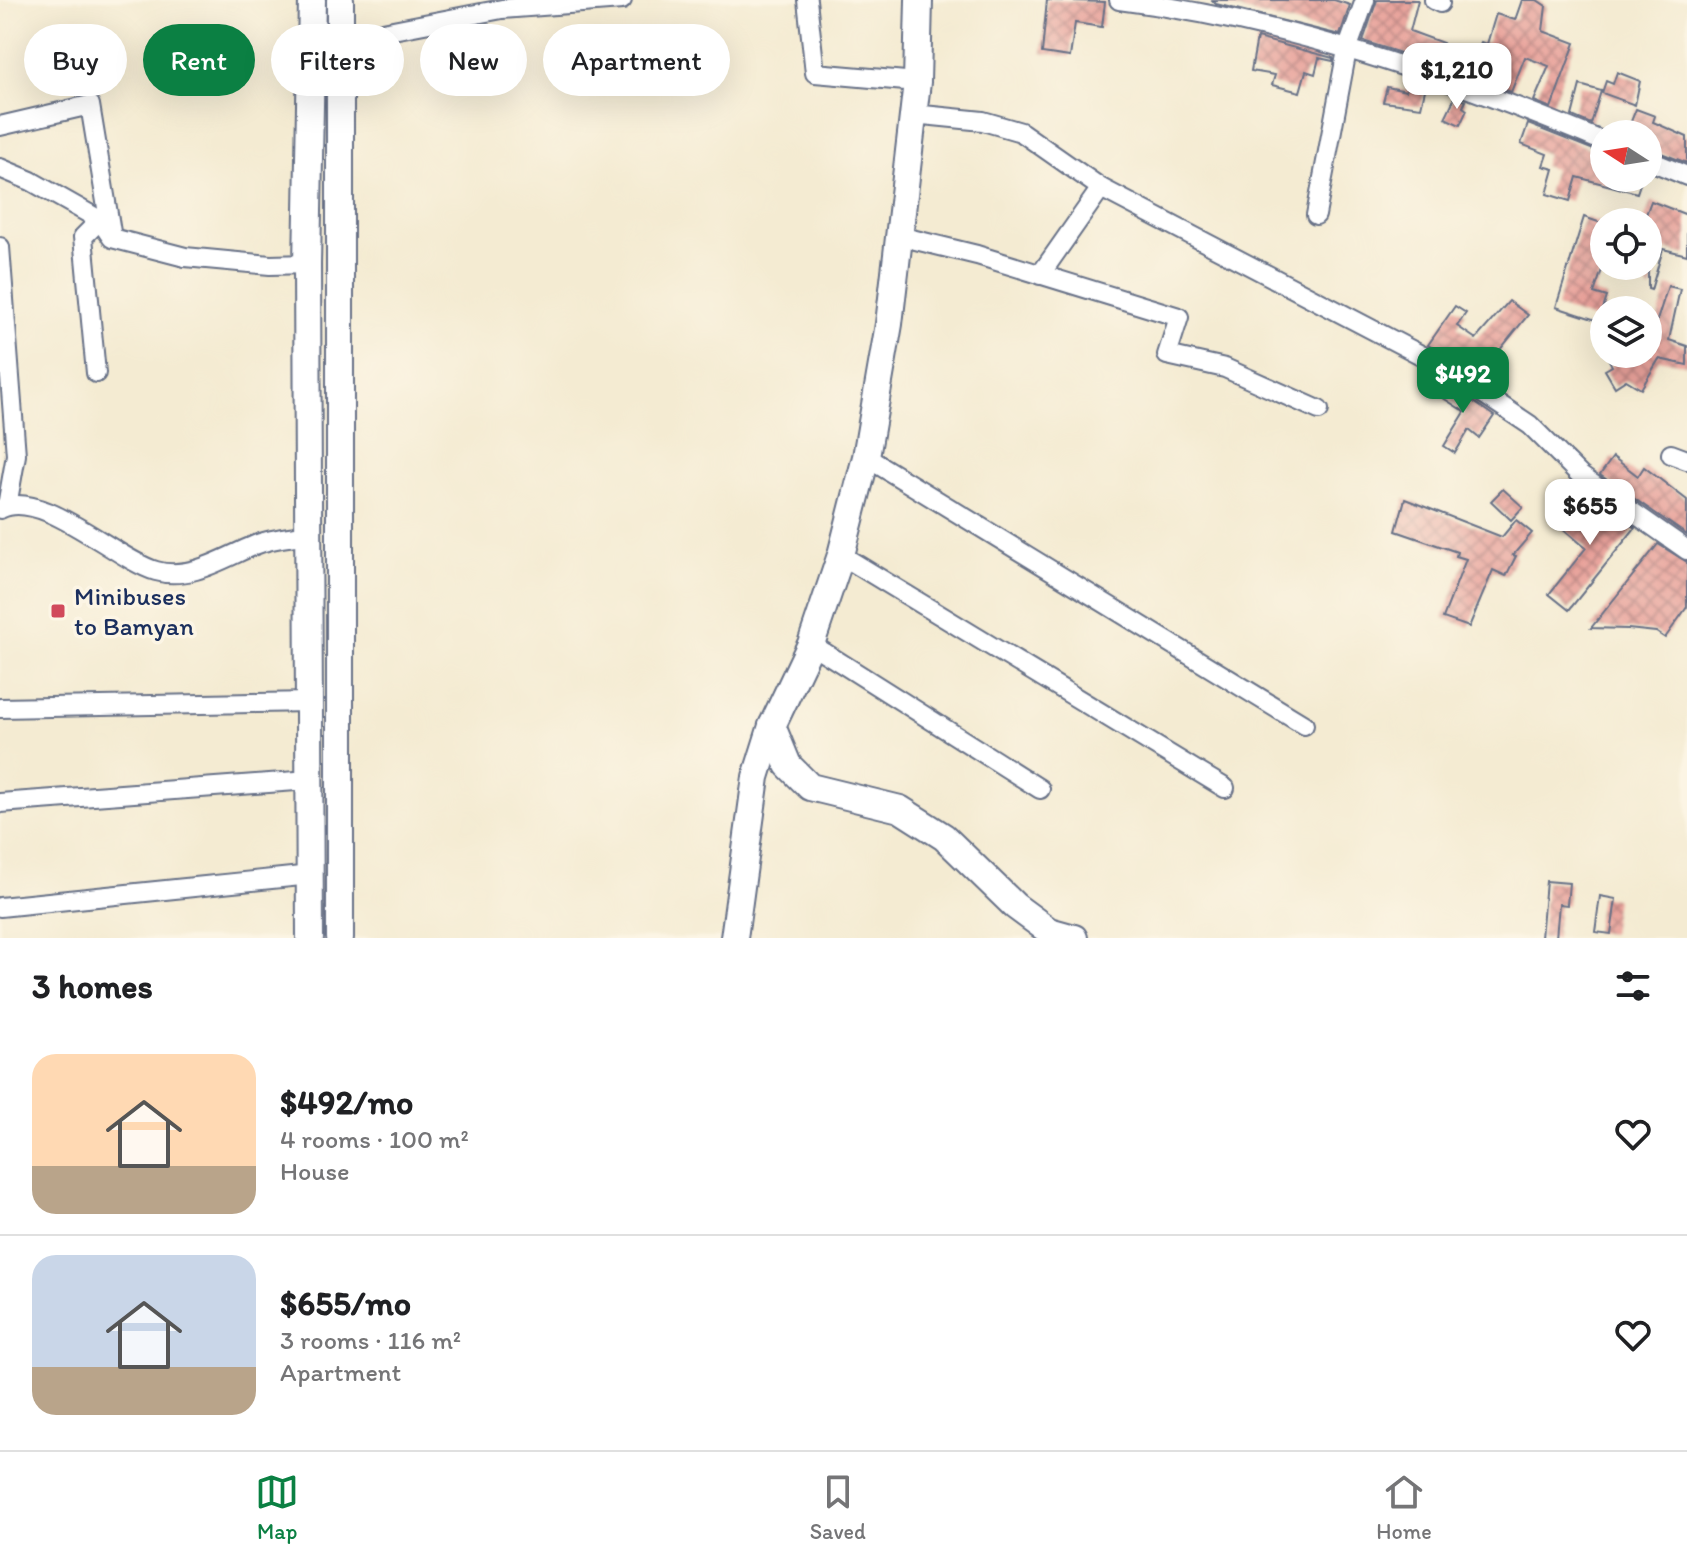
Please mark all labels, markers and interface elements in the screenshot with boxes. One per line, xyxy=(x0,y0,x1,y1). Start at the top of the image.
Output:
chip: Buy xyxy=(24,24,127,96)
chip: Rent xyxy=(143,24,255,96)
chip: Filters xyxy=(271,24,404,96)
chip: New xyxy=(420,24,527,96)
chip: Apartment xyxy=(543,24,730,96)
pin: $1,210 xyxy=(1392,43,1522,111)
text: $1,210 xyxy=(1420,53,1494,85)
north arrow xyxy=(1590,120,1662,192)
map controls xyxy=(1590,120,1662,368)
button: locate xyxy=(1590,208,1662,280)
button: layers xyxy=(1590,296,1662,368)
pin: $492 xyxy=(1416,347,1510,415)
text: $492 xyxy=(1435,357,1491,389)
pin: $655 xyxy=(1543,479,1637,547)
text: $655 xyxy=(1563,489,1617,521)
place label: Minibuses to Bamyan xyxy=(74,580,194,642)
marker: Minibuses to Bamyan xyxy=(49,602,67,620)
icon: filters xyxy=(1611,964,1655,1008)
text: 3 homes xyxy=(32,966,153,1007)
text: $492/mo xyxy=(280,1082,413,1123)
icon: home xyxy=(96,1086,192,1182)
icon: heart xyxy=(1611,1112,1655,1156)
text: 4 rooms · 100 m² xyxy=(280,1123,469,1155)
text: House xyxy=(280,1155,350,1187)
text: $655/mo xyxy=(280,1283,411,1324)
icon: home xyxy=(96,1287,192,1383)
icon: heart xyxy=(1611,1313,1655,1357)
text: 3 rooms · 116 m² xyxy=(280,1324,461,1356)
text: Apartment xyxy=(280,1356,401,1388)
tab: Map xyxy=(255,1470,299,1545)
tab: Saved xyxy=(810,1470,866,1545)
tab: Home xyxy=(1376,1470,1432,1545)

